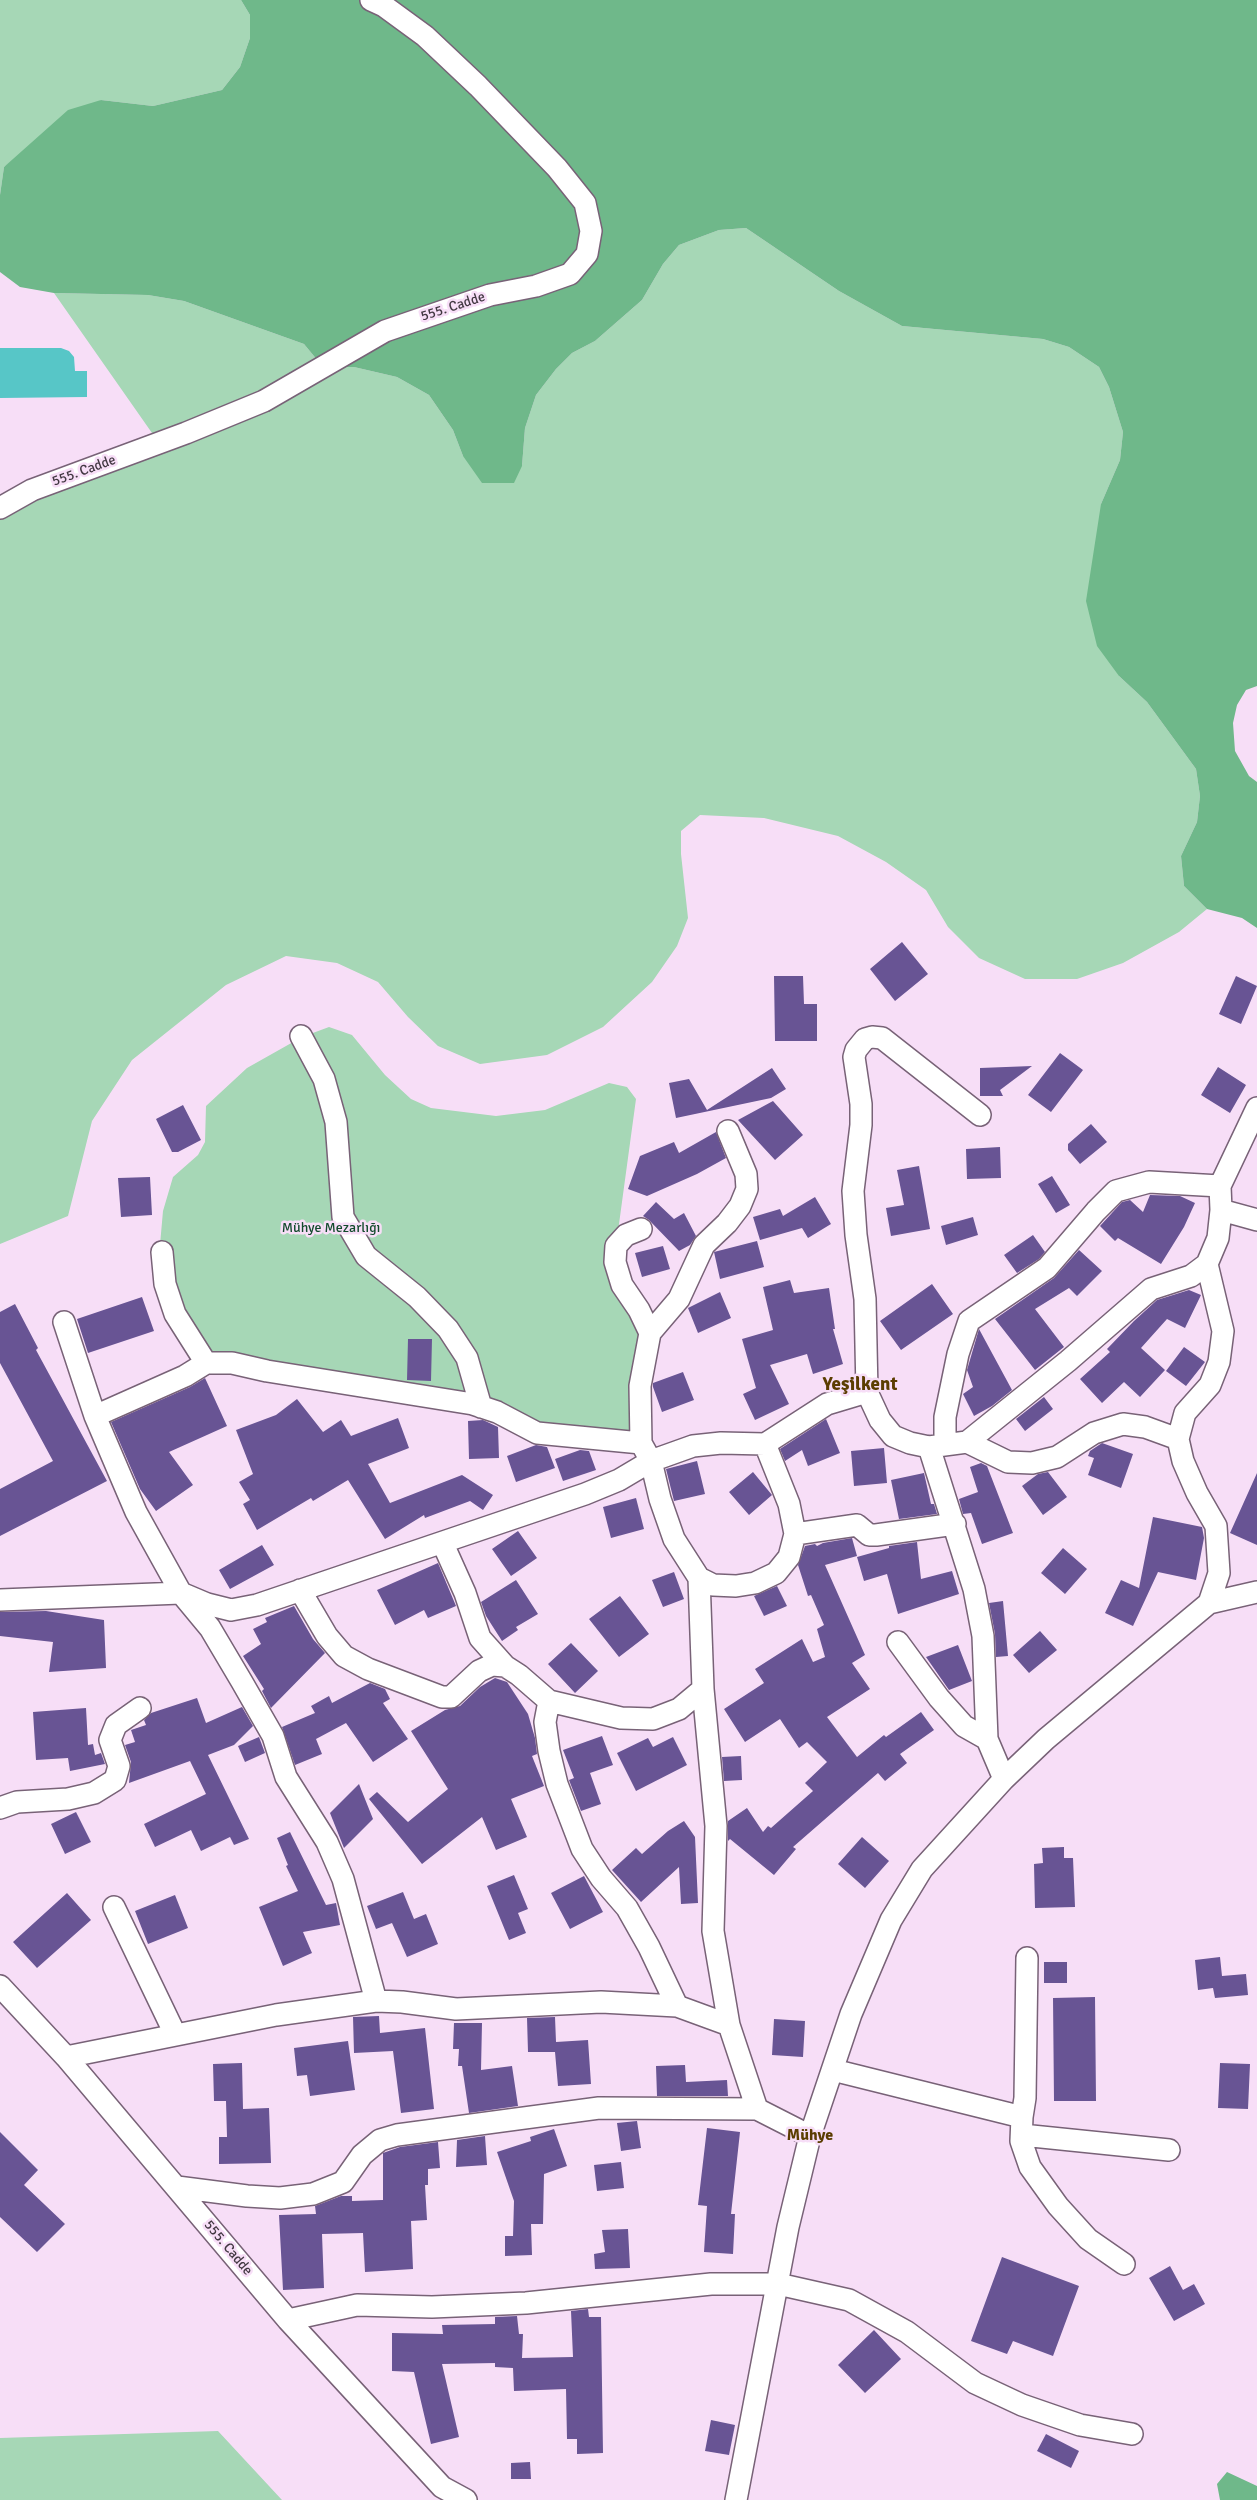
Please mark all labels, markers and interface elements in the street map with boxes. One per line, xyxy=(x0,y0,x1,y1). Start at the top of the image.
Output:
street label: 555. Cadde xyxy=(419,289,487,325)
street label: 555. Cadde xyxy=(50,452,118,490)
park label: Mühye Mezarlığı xyxy=(282,1220,380,1236)
district label: Yeşilkent xyxy=(822,1374,898,1396)
district label: Mühye xyxy=(787,2126,833,2146)
street label: 555. Cadde xyxy=(200,2217,256,2279)

